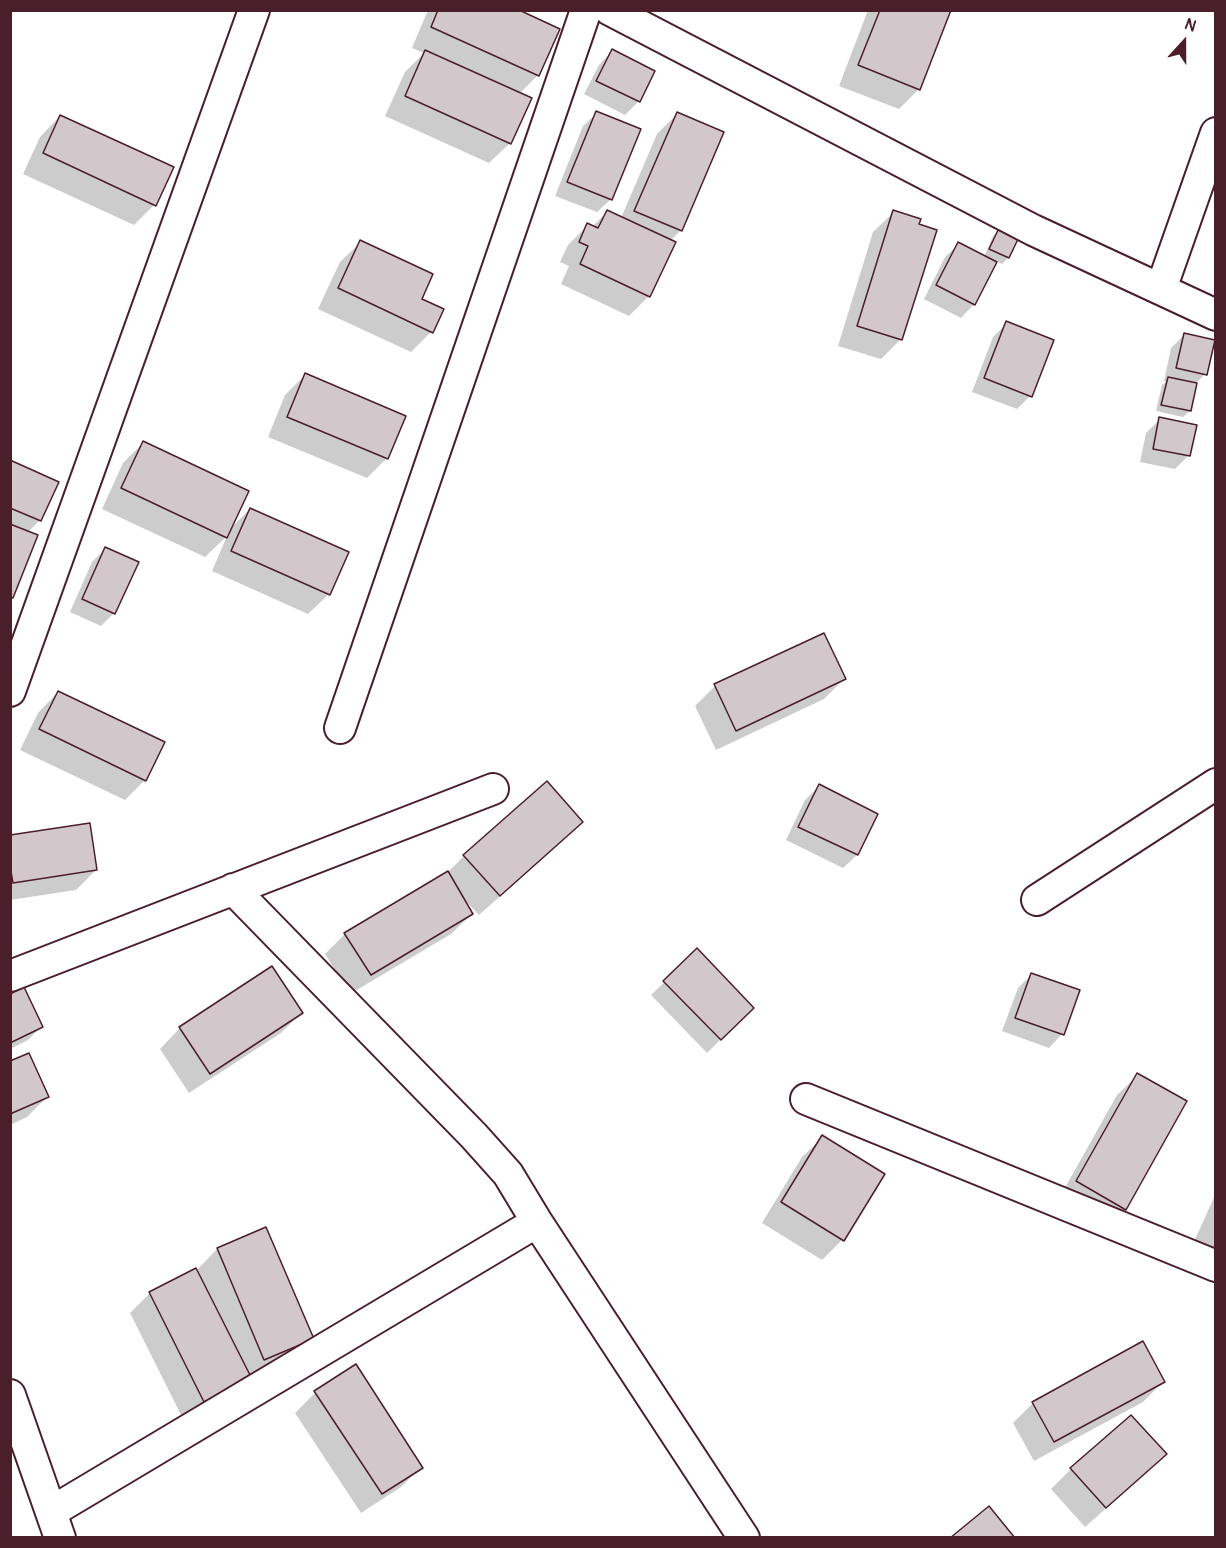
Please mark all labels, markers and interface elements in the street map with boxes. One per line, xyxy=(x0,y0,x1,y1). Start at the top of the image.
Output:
north arrow xyxy=(1154,12,1214,72)
text: N xyxy=(1182,14,1199,36)

